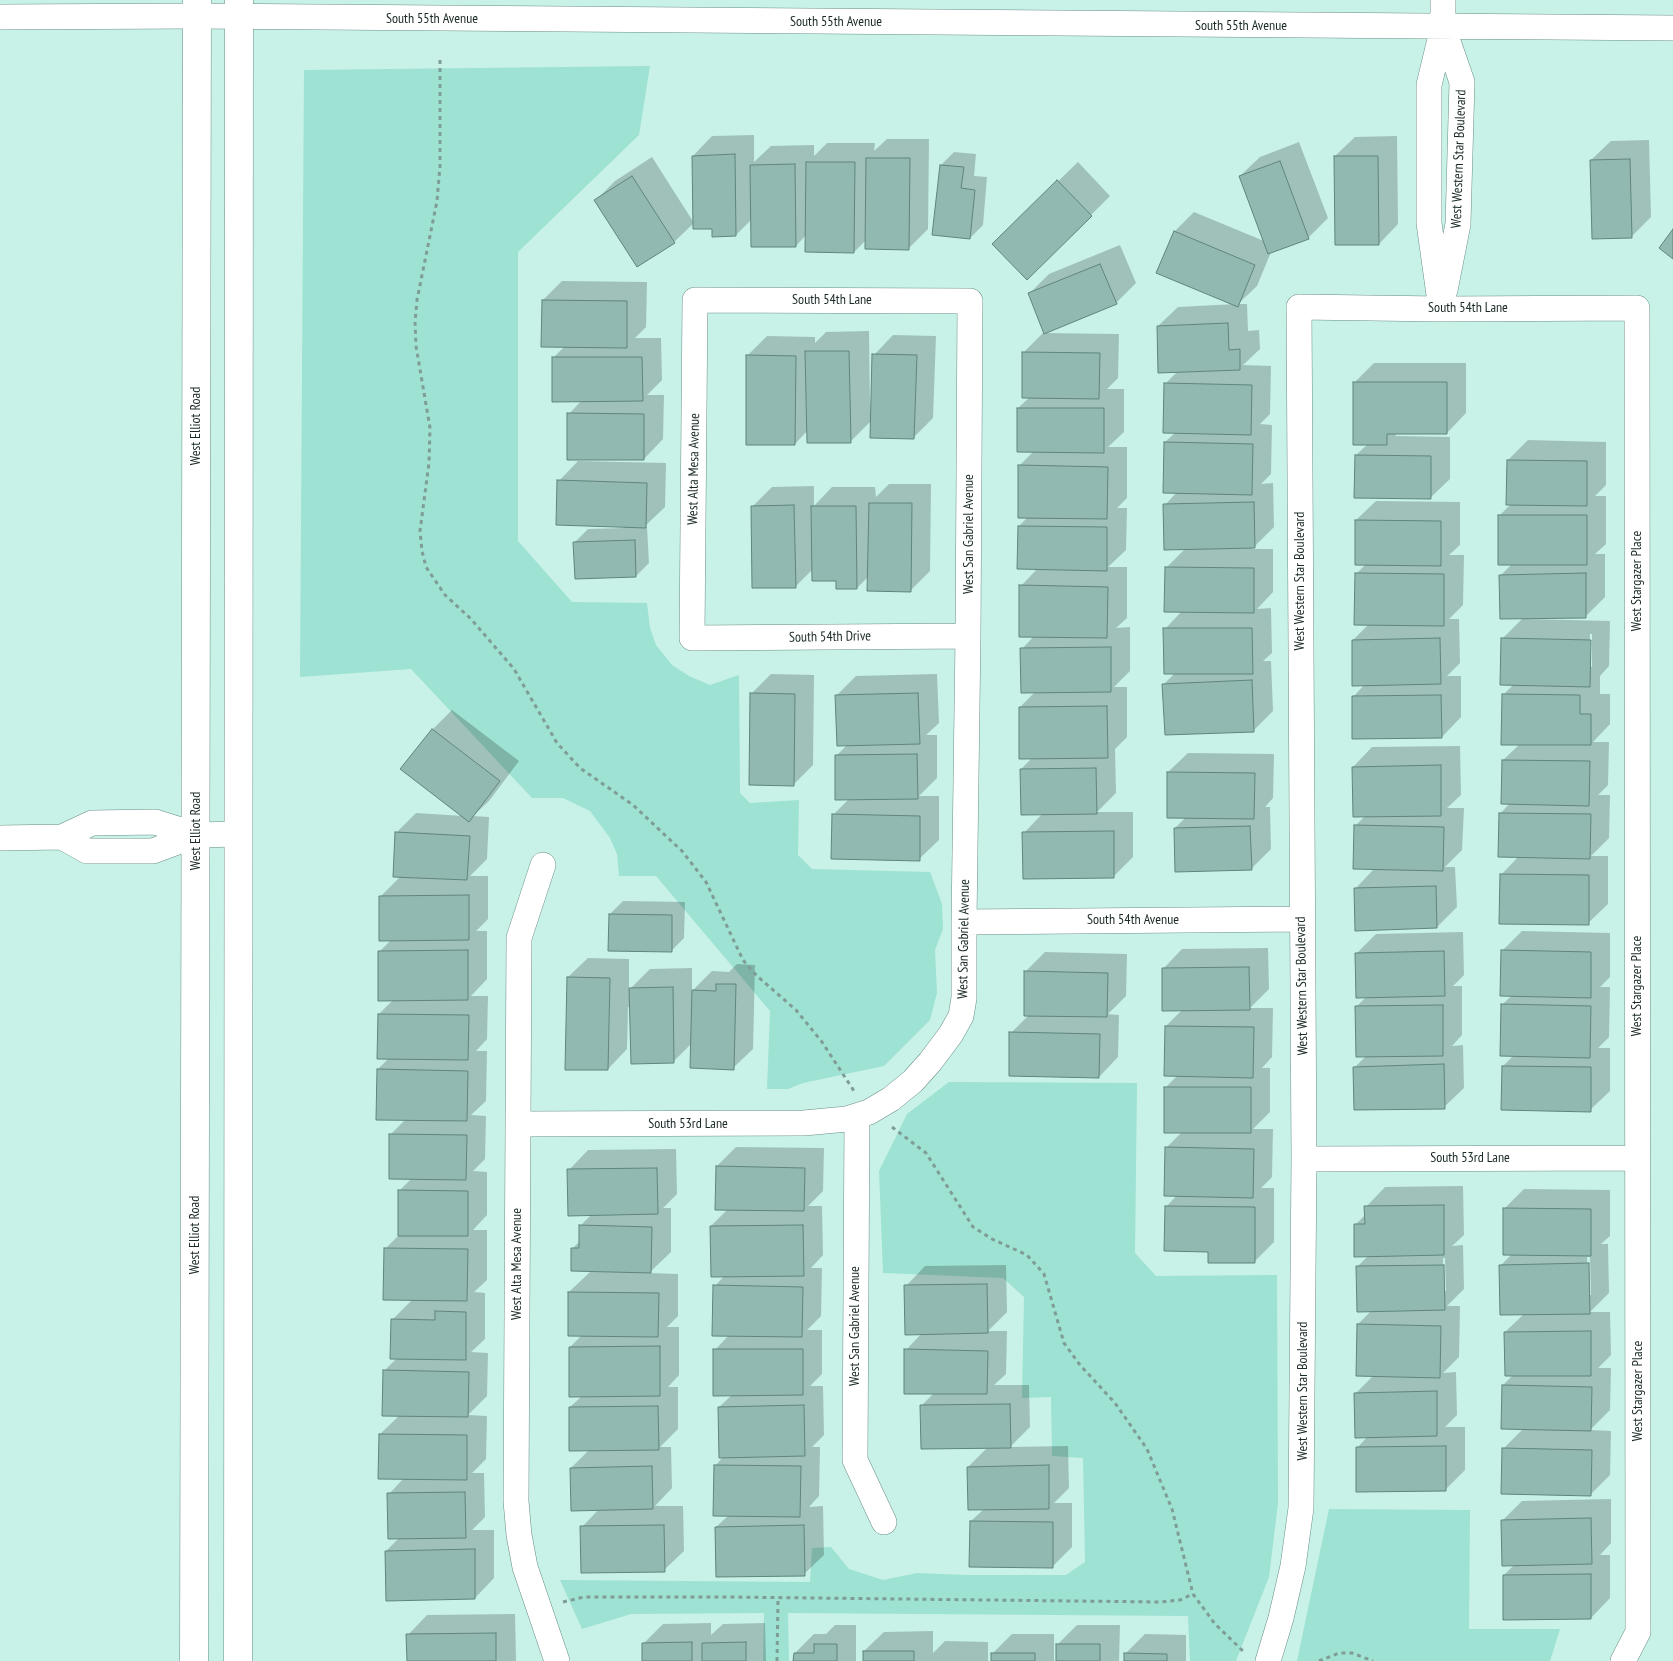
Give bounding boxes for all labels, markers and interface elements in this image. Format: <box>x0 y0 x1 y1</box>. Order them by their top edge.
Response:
street label: South 55th Avenue <box>386 11 478 27</box>
street label: South 55th Avenue <box>790 14 882 30</box>
street label: South 55th Avenue <box>1195 18 1287 34</box>
street label: West Western Star Boulevard <box>1448 89 1470 229</box>
street label: South 54th Lane <box>792 292 872 308</box>
street label: South 54th Lane <box>1428 300 1508 316</box>
street label: West Elliot Road <box>188 387 204 465</box>
street label: West Alta Mesa Avenue <box>685 413 703 525</box>
street label: West San Gabriel Avenue <box>961 474 977 594</box>
street label: West Western Star Boulevard <box>1292 512 1308 650</box>
street label: West Stargazer Place <box>1629 531 1645 631</box>
street label: South 54th Drive <box>789 628 871 646</box>
street label: West Elliot Road <box>188 792 204 870</box>
street label: West San Gabriel Avenue <box>955 879 973 999</box>
street label: South 54th Avenue <box>1087 912 1179 928</box>
street label: West Western Star Boulevard <box>1292 916 1312 1056</box>
street label: West Stargazer Place <box>1629 936 1645 1036</box>
street label: South 53rd Lane <box>648 1116 728 1132</box>
street label: South 53rd Lane <box>1430 1150 1510 1166</box>
street label: West Elliot Road <box>187 1196 203 1274</box>
street label: West Alta Mesa Avenue <box>509 1208 525 1320</box>
street label: West San Gabriel Avenue <box>847 1266 863 1386</box>
street label: West Western Star Boulevard <box>1295 1322 1311 1460</box>
street label: West Stargazer Place <box>1630 1341 1646 1441</box>

